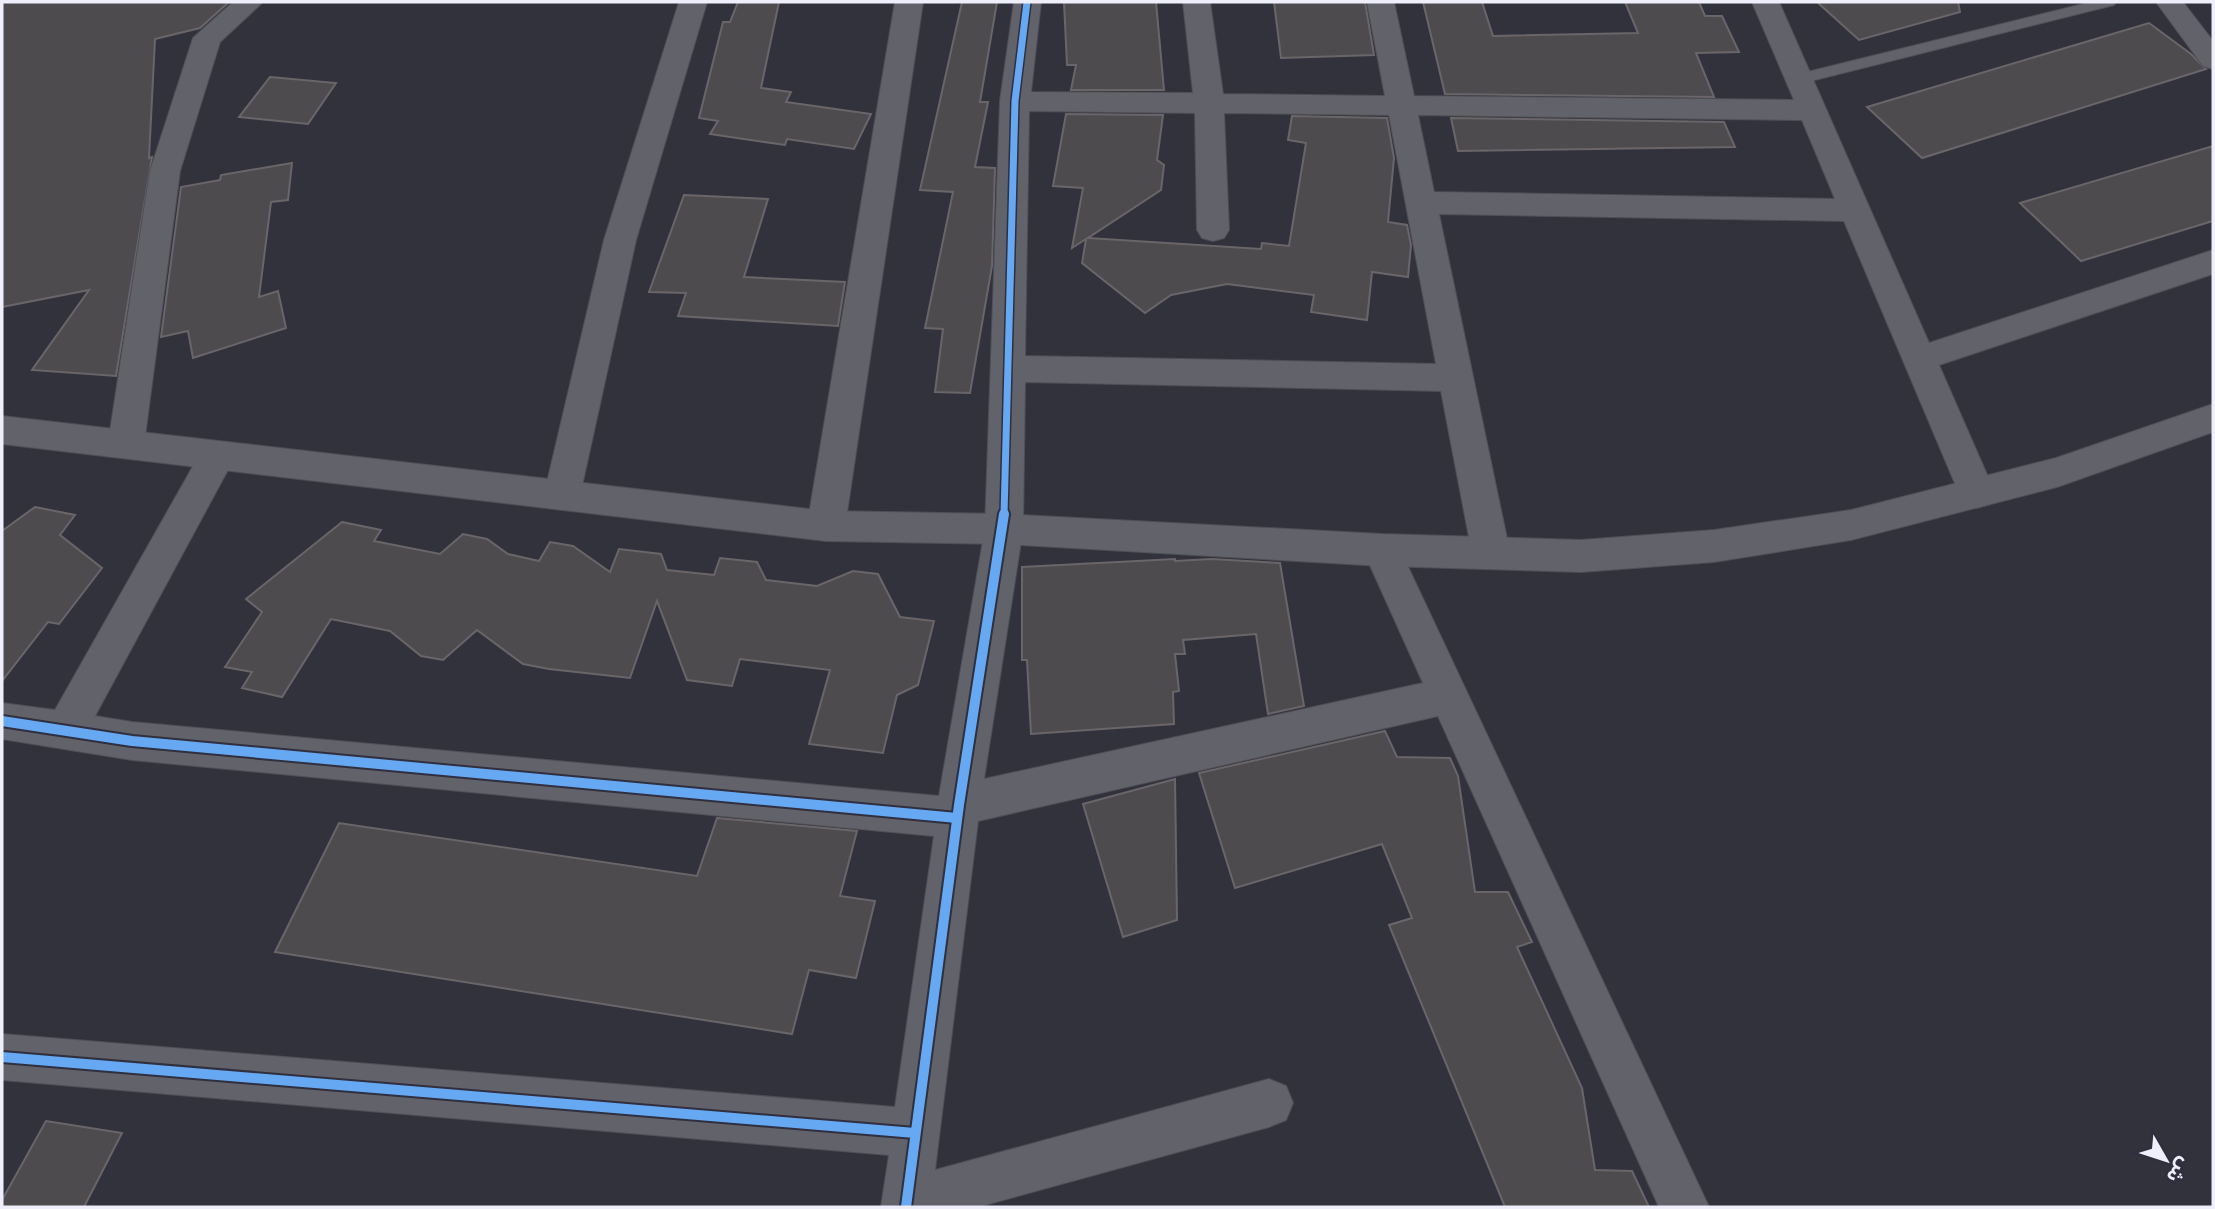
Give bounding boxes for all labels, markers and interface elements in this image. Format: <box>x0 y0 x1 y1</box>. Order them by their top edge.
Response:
north arrow <box>2131 1125 2201 1195</box>
text: ش <box>2162 1154 2197 1188</box>

